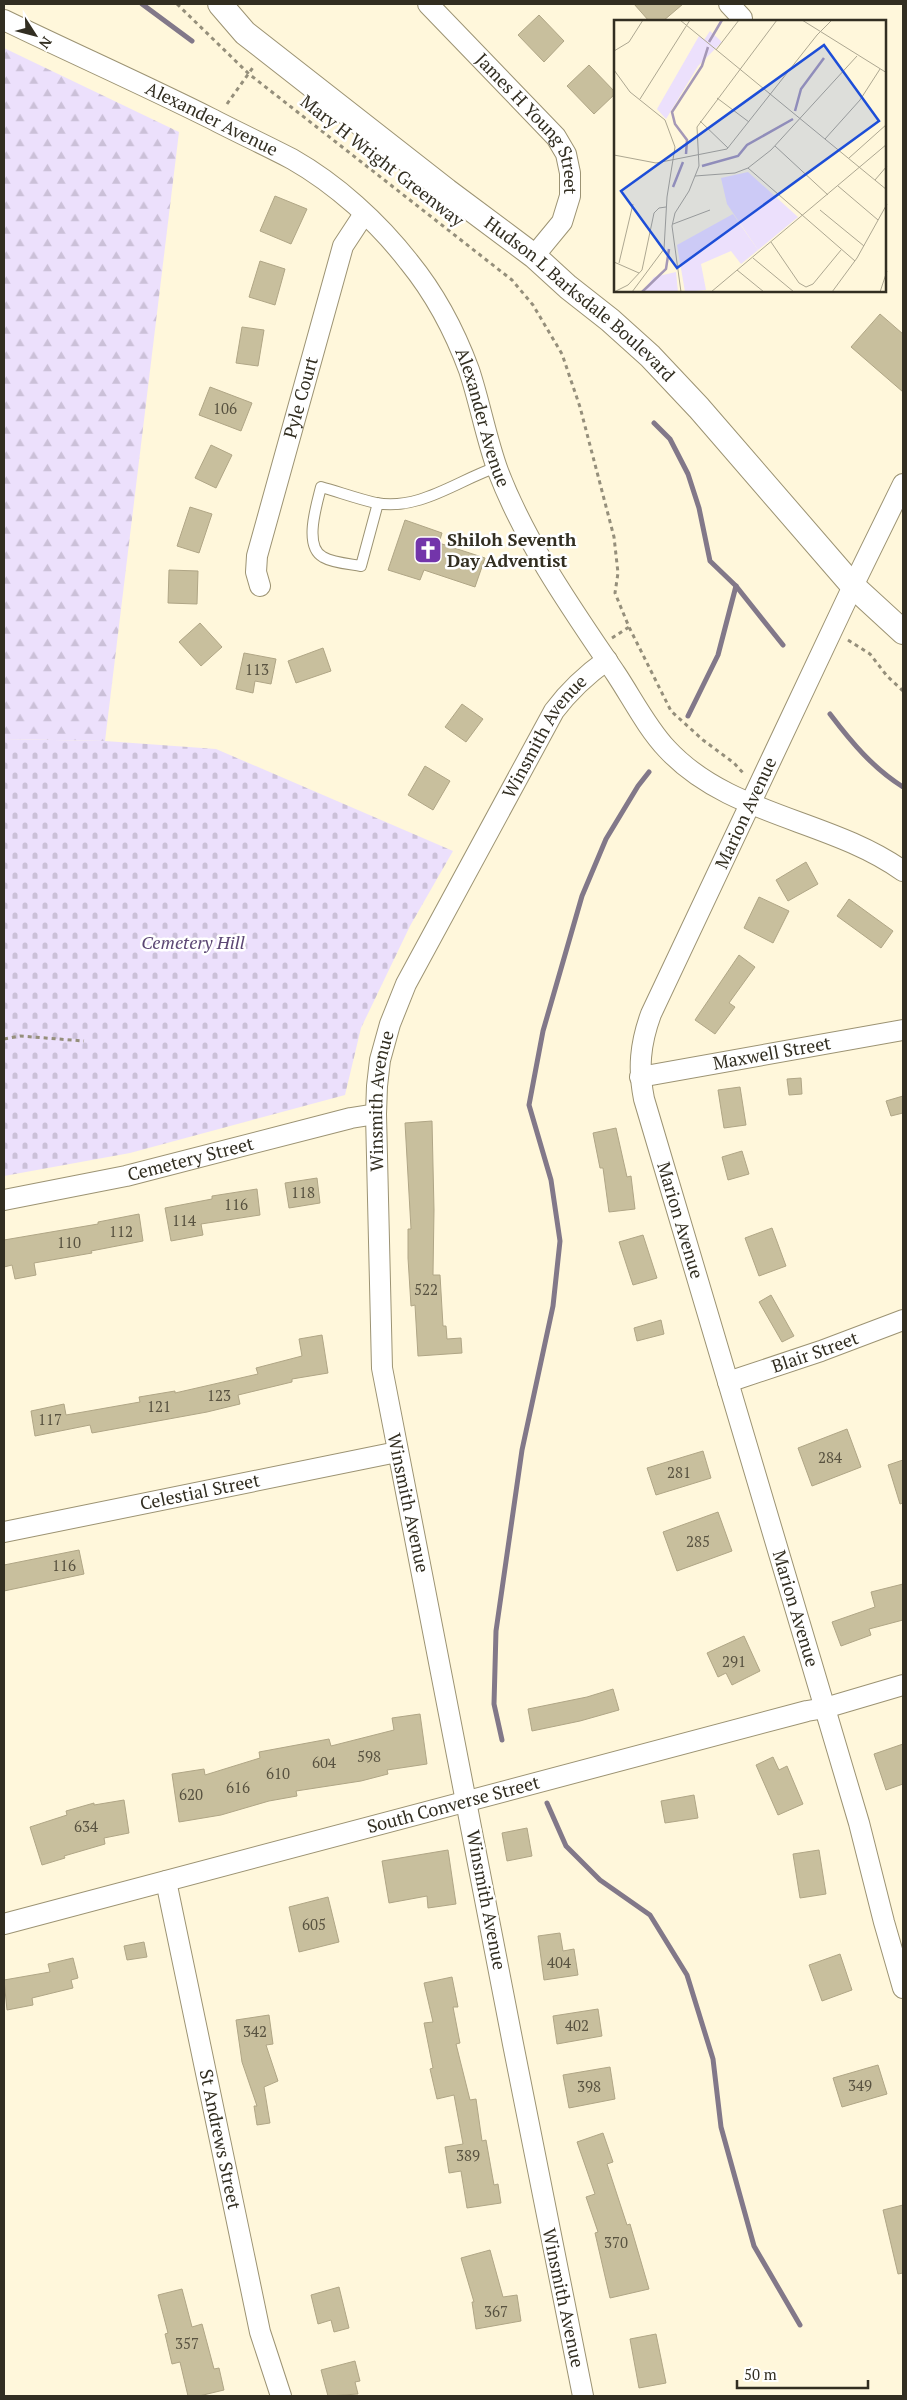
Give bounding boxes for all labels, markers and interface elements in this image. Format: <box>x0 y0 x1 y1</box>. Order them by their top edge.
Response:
north arrow <box>10 10 60 60</box>
inset map <box>614 20 887 292</box>
text: N <box>35 33 57 53</box>
street label: James H Young Street <box>471 47 583 195</box>
street label: Alexander Avenue <box>142 76 282 161</box>
street label: Mary H Wright Greenway <box>296 89 470 232</box>
street label: Hudson L Barksdale Boulevard <box>480 210 681 386</box>
street label: Alexander Avenue <box>450 344 516 491</box>
street label: Pyle Court <box>277 353 323 441</box>
house number: 106 <box>213 398 237 418</box>
place label: Shiloh Seventh Day Adventist <box>447 527 577 572</box>
church icon: Shiloh Seventh Day Adventist <box>413 535 443 565</box>
house number: 113 <box>245 659 269 679</box>
street label: Winsmith Avenue <box>496 669 591 802</box>
street label: Marion Avenue <box>709 753 781 872</box>
park label: Cemetery Hill <box>141 930 245 954</box>
street label: Winsmith Avenue <box>363 1027 399 1172</box>
street label: Maxwell Street <box>711 1030 833 1075</box>
street label: Cemetery Street <box>125 1131 256 1186</box>
street label: Marion Avenue <box>652 1159 710 1281</box>
house number: 118 <box>291 1182 315 1202</box>
house number: 116 <box>224 1194 248 1214</box>
house number: 114 <box>172 1210 196 1230</box>
house number: 112 <box>109 1221 133 1241</box>
house number: 110 <box>57 1232 81 1252</box>
house number: 522 <box>414 1279 438 1299</box>
street label: Blair Street <box>768 1325 862 1378</box>
house number: 123 <box>207 1385 231 1405</box>
house number: 121 <box>147 1396 171 1416</box>
house number: 117 <box>38 1409 62 1429</box>
street label: Winsmith Avenue <box>382 1431 435 1575</box>
house number: 284 <box>818 1447 842 1467</box>
house number: 281 <box>667 1462 691 1482</box>
street label: Celestial Street <box>138 1467 262 1515</box>
house number: 285 <box>686 1531 710 1551</box>
street label: Marion Avenue <box>768 1547 825 1670</box>
house number: 116 <box>52 1555 76 1575</box>
house number: 291 <box>722 1651 746 1671</box>
house number: 598 <box>357 1746 381 1766</box>
house number: 604 <box>312 1752 336 1772</box>
house number: 610 <box>266 1763 290 1783</box>
street label: South Converse Street <box>364 1769 542 1838</box>
house number: 616 <box>226 1777 250 1797</box>
house number: 620 <box>179 1784 203 1804</box>
house number: 634 <box>74 1816 98 1836</box>
street label: Winsmith Avenue <box>462 1828 512 1972</box>
house number: 605 <box>302 1914 326 1934</box>
house number: 404 <box>547 1952 571 1972</box>
house number: 402 <box>565 2015 589 2035</box>
house number: 342 <box>243 2021 267 2041</box>
street label: St Andrews Street <box>195 2067 247 2212</box>
house number: 349 <box>848 2075 872 2095</box>
house number: 398 <box>577 2076 601 2096</box>
house number: 389 <box>456 2145 480 2165</box>
street label: Winsmith Avenue <box>537 2226 590 2370</box>
house number: 370 <box>604 2232 628 2252</box>
house number: 367 <box>484 2301 508 2321</box>
house number: 357 <box>175 2333 199 2353</box>
scale bar <box>737 2358 868 2390</box>
text: 50 m <box>744 2364 777 2384</box>

